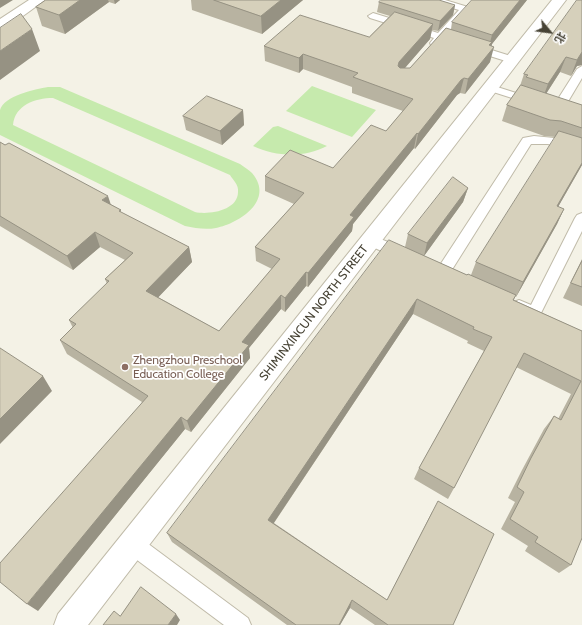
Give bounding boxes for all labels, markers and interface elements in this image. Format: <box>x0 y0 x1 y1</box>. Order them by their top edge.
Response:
north arrow <box>530 12 570 52</box>
text: 北 <box>552 30 569 46</box>
street label: SHIMINXINCUN NORTH STREET <box>257 242 371 384</box>
place label: Zhengzhou Preschool Education College <box>133 353 242 381</box>
marker: Zhengzhou Preschool Education College <box>120 362 130 372</box>

